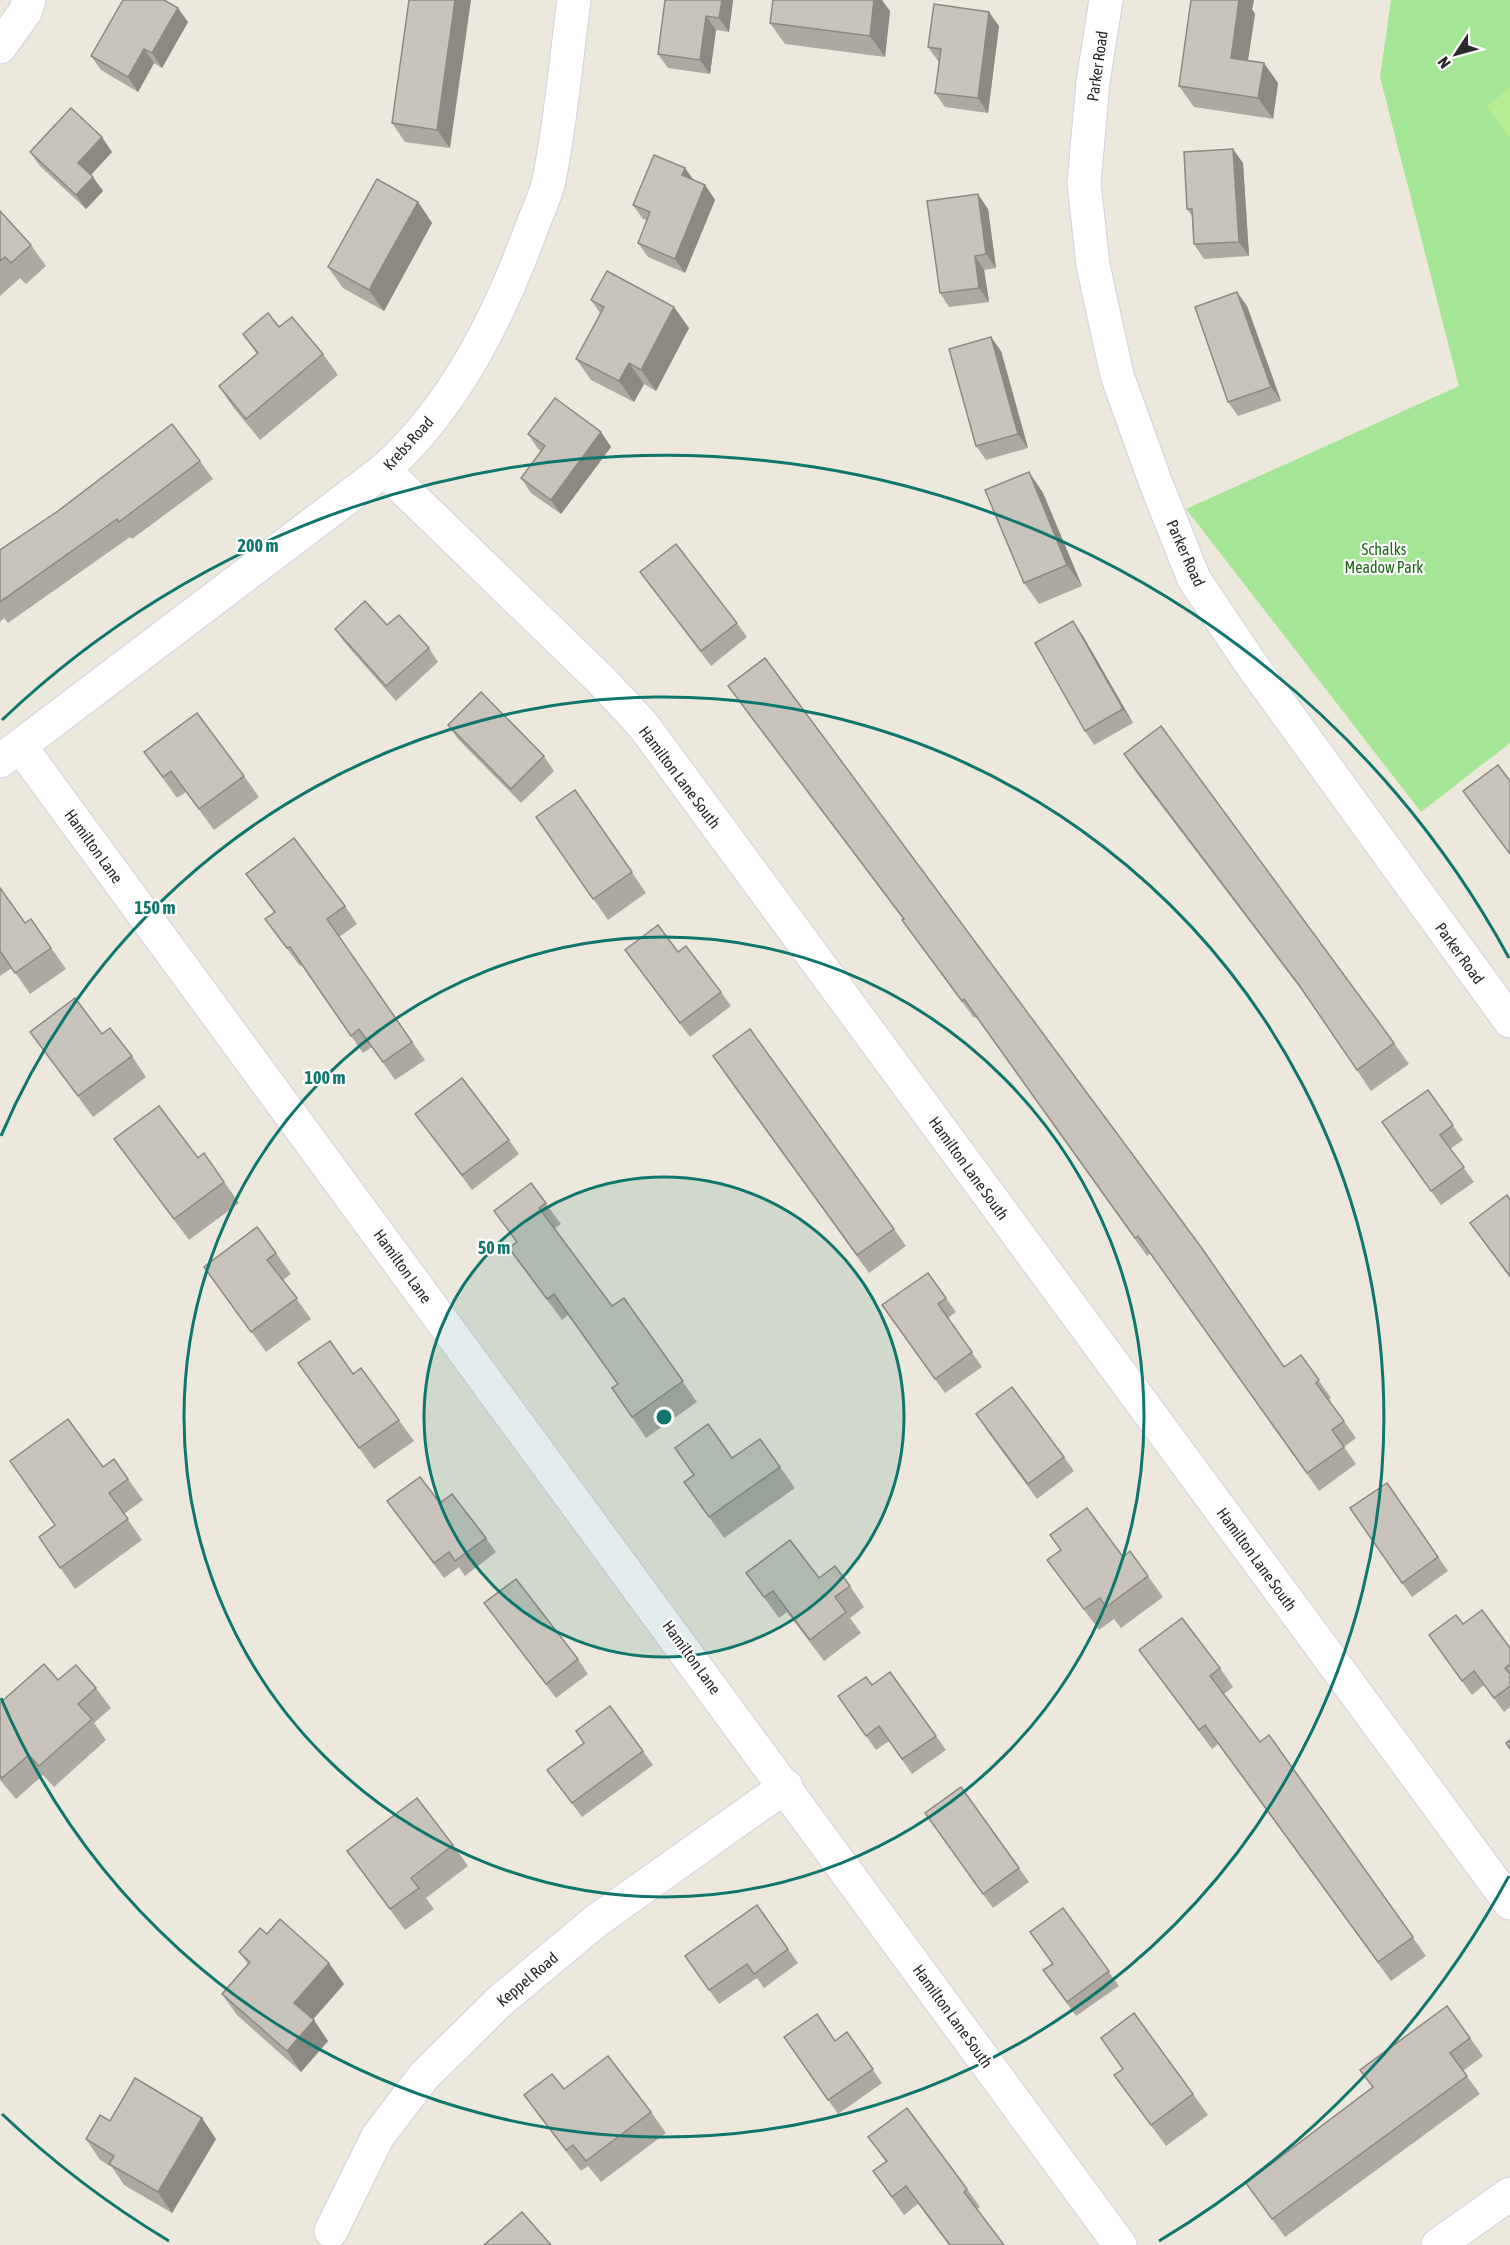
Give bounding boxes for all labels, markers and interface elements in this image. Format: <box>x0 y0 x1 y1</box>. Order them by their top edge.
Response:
north arrow <box>1426 24 1486 84</box>
street label: Parker Road <box>1083 30 1111 102</box>
text: N <box>1434 54 1454 72</box>
street label: Krebs Road <box>379 413 437 473</box>
street label: Parker Road <box>1163 517 1209 589</box>
text: 200 m <box>238 535 278 556</box>
park label: Schalks Meadow Park <box>1345 540 1423 576</box>
street label: Hamilton Lane South <box>636 722 724 832</box>
street label: Hamilton Lane <box>61 806 127 886</box>
text: 150 m <box>135 897 175 918</box>
street label: Parker Road <box>1432 919 1488 987</box>
text: 100 m <box>305 1067 345 1088</box>
street label: Hamilton Lane South <box>925 1113 1013 1223</box>
street label: Hamilton Lane <box>370 1226 436 1306</box>
text: 50 m <box>478 1237 510 1258</box>
centre of rings <box>654 1407 674 1427</box>
street label: Hamilton Lane South <box>1213 1504 1301 1614</box>
street label: Hamilton Lane <box>659 1617 725 1697</box>
street label: Keppel Road <box>493 1948 562 2011</box>
street label: Hamilton Lane South <box>909 1961 997 2071</box>

